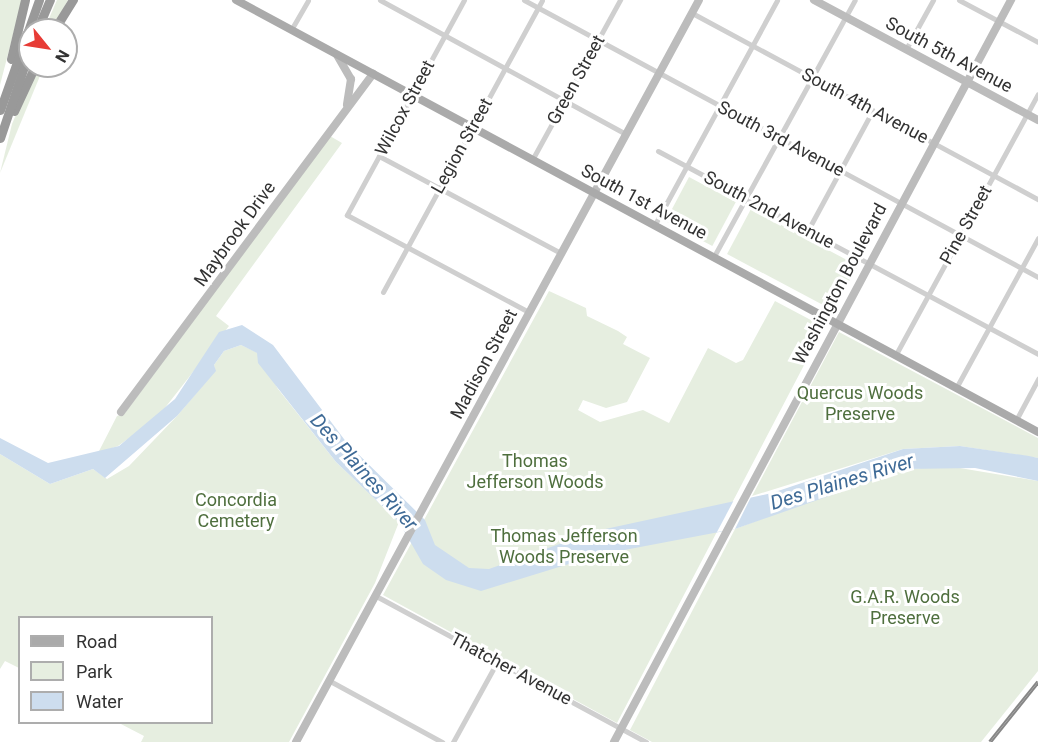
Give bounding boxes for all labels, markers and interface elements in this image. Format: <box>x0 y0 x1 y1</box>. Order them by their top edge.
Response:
street label: South 5th Avenue <box>882 13 1016 97</box>
north arrow <box>18 18 78 78</box>
street label: Green Street <box>543 31 609 129</box>
text: N <box>51 47 73 66</box>
street label: Wilcox Street <box>371 57 439 159</box>
street label: South 4th Avenue <box>798 64 932 148</box>
street label: Legion Street <box>427 94 497 198</box>
street label: South 3rd Avenue <box>714 96 848 182</box>
street label: South 1st Avenue <box>577 160 711 244</box>
street label: South 2nd Avenue <box>700 167 838 253</box>
street label: Maybrook Drive <box>190 177 280 291</box>
street label: Pine Street <box>935 182 997 268</box>
street label: Washington Boulevard <box>788 200 892 368</box>
street label: Madison Street <box>446 305 522 423</box>
park label: Quercus Woods Preserve <box>797 383 923 426</box>
water label: Des Plaines River <box>305 409 423 535</box>
water label: Des Plaines River <box>767 449 917 515</box>
park label: Thomas Jefferson Woods <box>466 451 604 494</box>
park label: Concordia Cemetery <box>195 490 277 532</box>
park label: Thomas Jefferson Woods Preserve <box>490 526 638 568</box>
park label: G.A.R. Woods Preserve <box>850 587 960 630</box>
legend <box>18 616 213 724</box>
street label: Thatcher Avenue <box>446 628 576 710</box>
text: Road <box>76 631 117 652</box>
text: Park <box>76 661 112 682</box>
text: Water <box>76 691 123 712</box>

